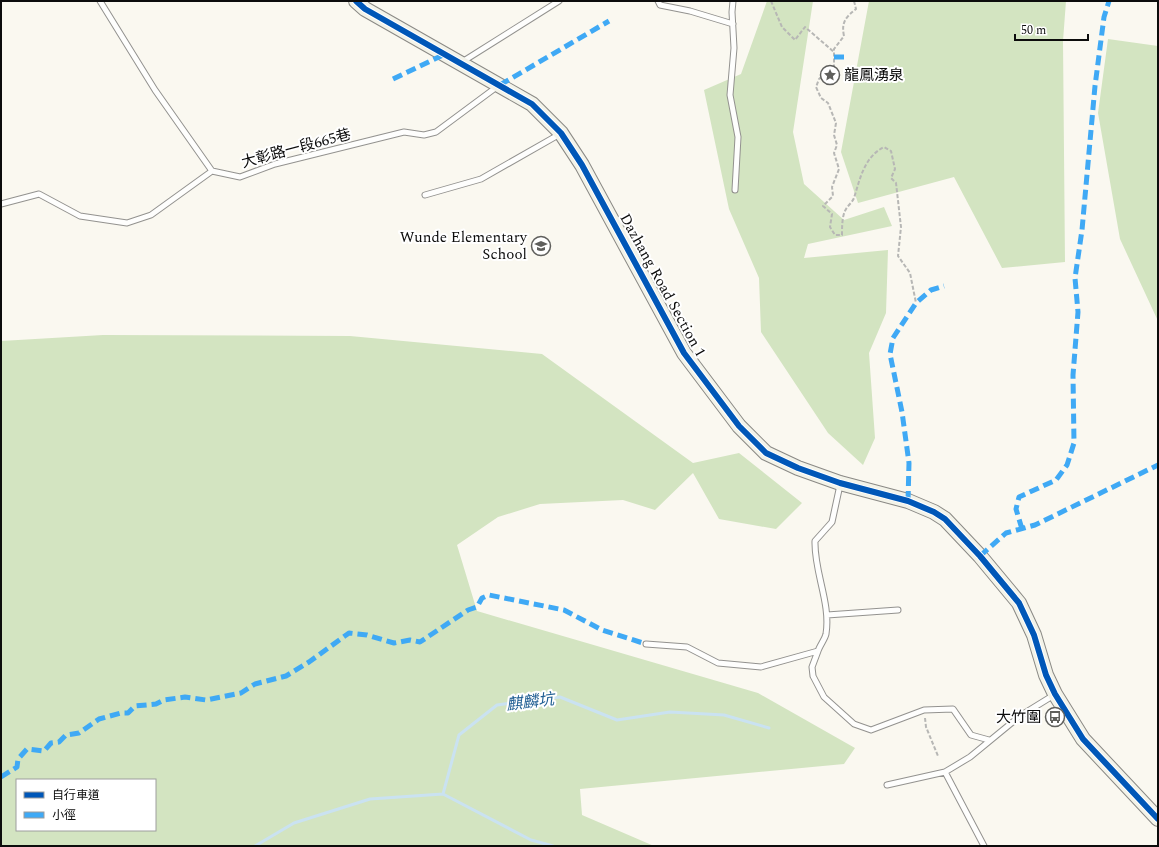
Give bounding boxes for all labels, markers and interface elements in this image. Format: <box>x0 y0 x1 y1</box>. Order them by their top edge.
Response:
scale bar <box>1015 16 1088 42</box>
text: 50 m <box>1021 21 1046 40</box>
place icon: 龍鳳湧泉 <box>819 64 841 86</box>
place label: 龍鳳湧泉 <box>844 64 904 87</box>
street label: 大彰路一段665巷 <box>239 123 353 174</box>
street label: Dazhang Road Section 1 <box>614 209 712 361</box>
place label: Wunde Elementary School <box>400 226 528 266</box>
school or university icon: Wunde Elementary School <box>530 235 552 257</box>
water label: 麒麟坑 <box>505 687 557 717</box>
place label: 大竹圍 <box>996 706 1041 729</box>
bus stop icon: 大竹圍 <box>1044 706 1066 728</box>
legend <box>16 779 156 831</box>
text: 自行車道 <box>52 786 100 805</box>
text: 小徑 <box>52 806 76 825</box>

